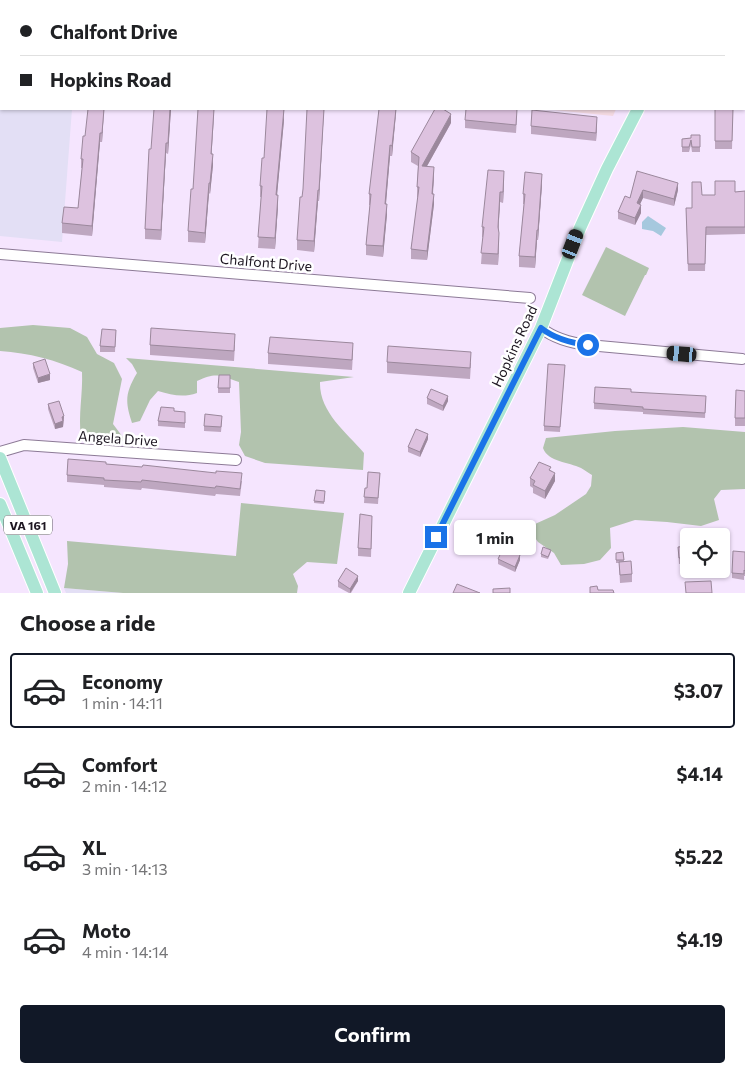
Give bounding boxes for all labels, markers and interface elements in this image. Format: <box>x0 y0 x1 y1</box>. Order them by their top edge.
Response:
text: Chalfont Drive <box>50 20 178 43</box>
text: Hopkins Road <box>50 68 171 91</box>
car <box>560 227 585 261</box>
street label: Chalfont Drive <box>219 250 313 274</box>
street label: Hopkins Road <box>488 302 540 390</box>
route start <box>577 334 599 356</box>
car <box>666 345 697 363</box>
street label: Angela Drive <box>78 427 158 449</box>
road number: VA 161 <box>4 516 52 534</box>
callout: 1 min <box>454 520 536 554</box>
route end <box>425 526 447 548</box>
text: 1 min <box>476 528 514 547</box>
map controls <box>680 528 730 578</box>
button: locate <box>680 528 730 578</box>
text: Choose a ride <box>20 609 155 636</box>
icon: car <box>22 668 67 713</box>
text: Economy <box>82 670 163 693</box>
text: $3.07 <box>674 679 723 702</box>
text: 1 min · 14:11 <box>82 693 163 712</box>
icon: car <box>22 751 67 796</box>
text: Comfort <box>82 753 158 776</box>
text: $4.14 <box>677 762 723 785</box>
text: 2 min · 14:12 <box>82 776 167 795</box>
icon: car <box>22 834 67 879</box>
text: XL <box>82 836 107 859</box>
text: $5.22 <box>675 845 723 868</box>
text: 3 min · 14:13 <box>82 859 168 878</box>
icon: car <box>22 917 67 962</box>
text: Moto <box>82 919 131 942</box>
text: $4.19 <box>677 928 723 951</box>
text: 4 min · 14:14 <box>82 942 168 961</box>
button: Confirm <box>20 1005 725 1063</box>

